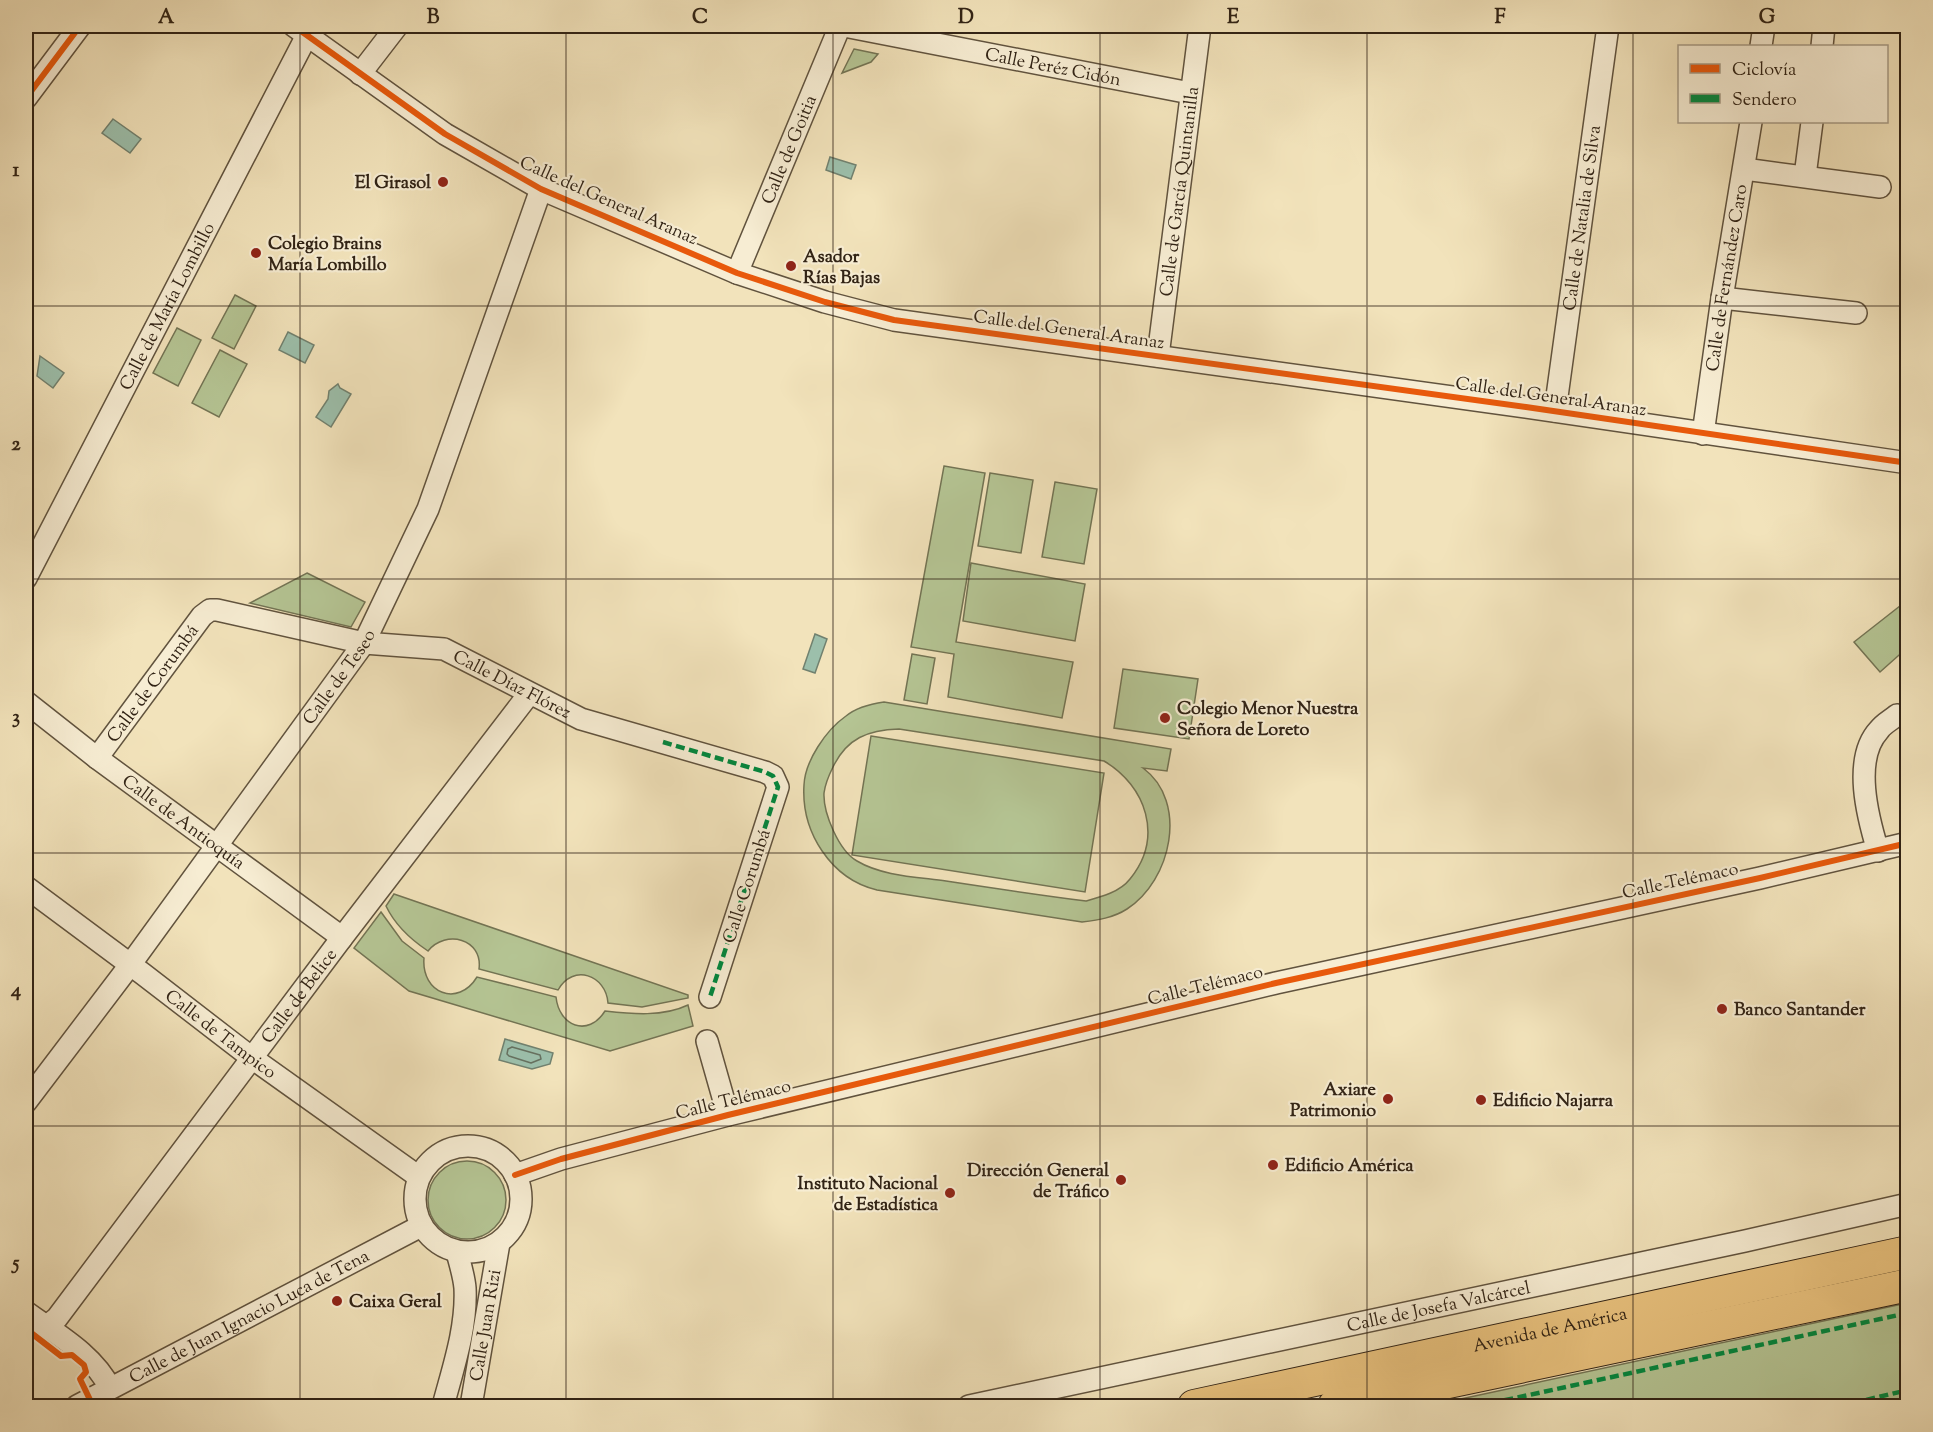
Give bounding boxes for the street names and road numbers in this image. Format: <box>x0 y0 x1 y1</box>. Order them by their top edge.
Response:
street label: Calle Peréz Cidón <box>982 43 1123 94</box>
street label: Calle de García Quintanilla <box>1155 85 1207 298</box>
street label: Calle de Goitia <box>756 91 825 209</box>
street label: Calle de Natalia de Silva <box>1558 124 1609 312</box>
street label: Calle del General Aranaz <box>515 151 702 253</box>
street label: Calle de Fernández Caro <box>1701 182 1756 373</box>
street label: Calle de María Lombillo <box>114 219 223 396</box>
street label: Calle del General Aranaz <box>971 305 1166 357</box>
street label: Calle del General Aranaz <box>1453 372 1648 424</box>
street label: Calle de Corumbá <box>102 620 206 749</box>
street label: Calle de Teseo <box>298 626 384 731</box>
street label: Calle Díaz Flórez <box>448 645 575 727</box>
street label: Calle de Antioquía <box>116 769 250 877</box>
street label: Calle Corumbá <box>717 826 779 947</box>
street label: Calle Telémaco <box>1620 857 1741 907</box>
street label: Calle de Belice <box>256 944 344 1050</box>
street label: Calle Telémaco <box>1145 960 1266 1014</box>
street label: Calle de Tampico <box>159 984 281 1086</box>
street label: Calle Telémaco <box>673 1074 794 1128</box>
street label: Calle de Juan Ignacio Luca de Tena <box>125 1244 374 1391</box>
street label: Calle Juan Rizi <box>464 1268 509 1383</box>
street label: Calle de Josefa Valcárcel <box>1345 1276 1533 1340</box>
street label: Avenida de América <box>1471 1302 1630 1360</box>

